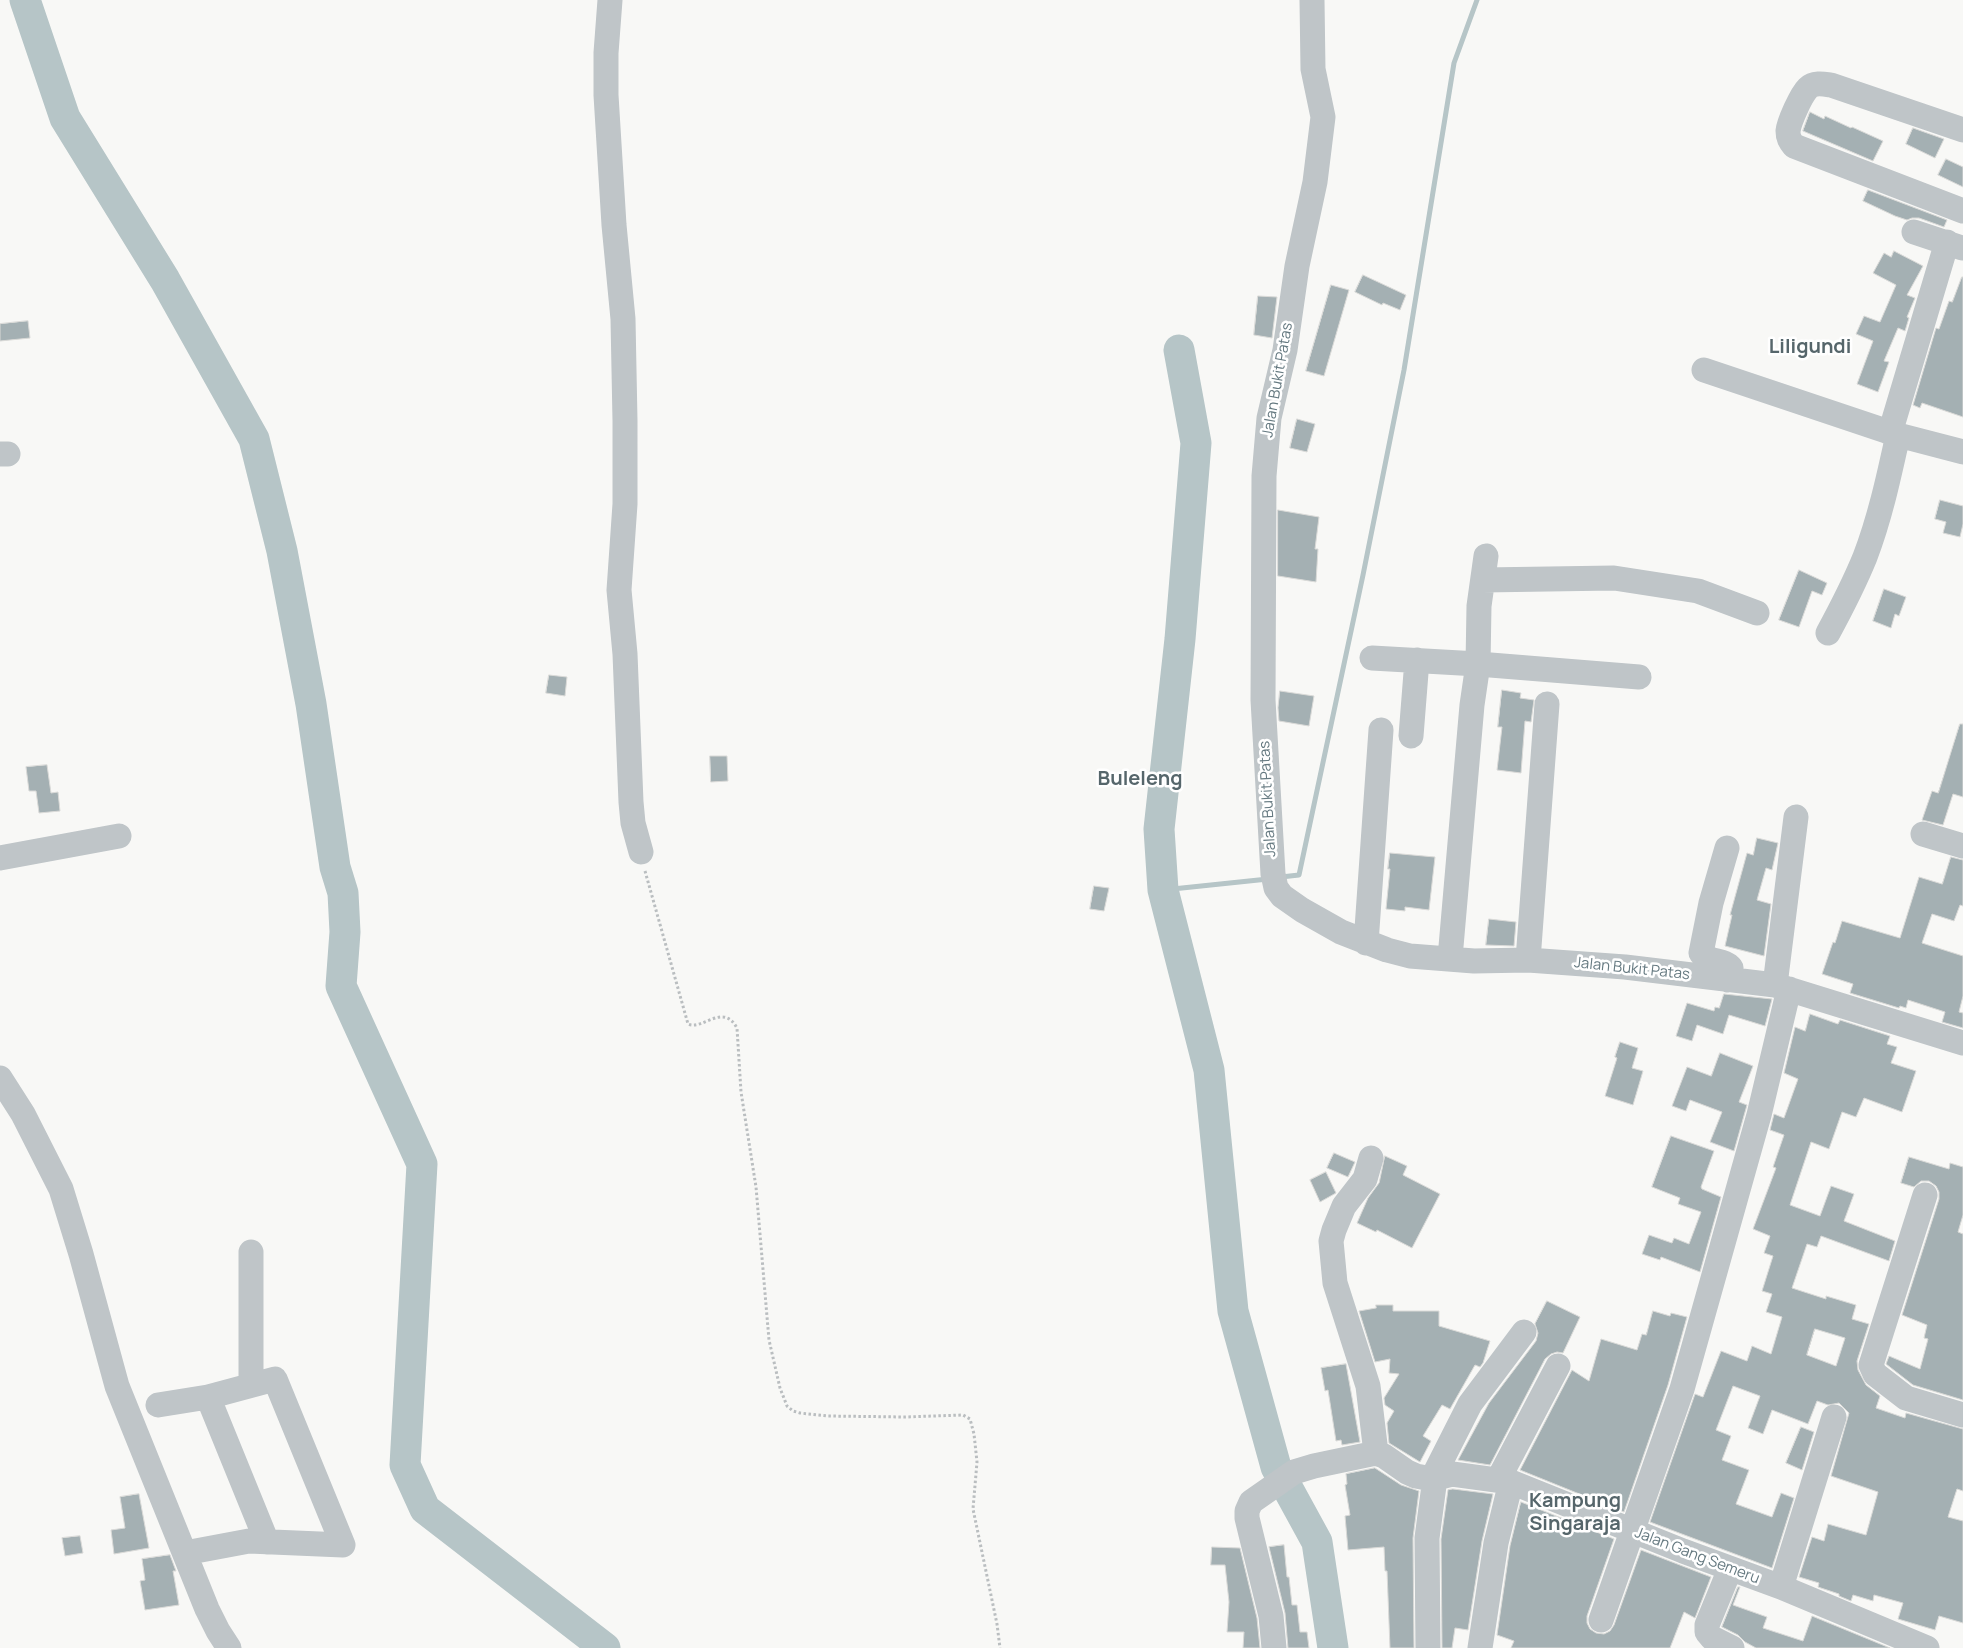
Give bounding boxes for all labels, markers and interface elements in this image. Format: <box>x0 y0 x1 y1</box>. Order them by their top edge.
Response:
street label: Jalan Bukit Patas <box>1259 321 1297 439</box>
district label: Liligundi <box>1769 335 1851 359</box>
street label: Jalan Bukit Patas <box>1256 740 1280 858</box>
district label: Buleleng <box>1098 767 1182 791</box>
street label: Jalan Bukit Patas <box>1573 954 1691 984</box>
district label: Kampung Singaraja <box>1529 1489 1621 1536</box>
street label: Jalan Gang Semeru <box>1632 1524 1762 1588</box>

